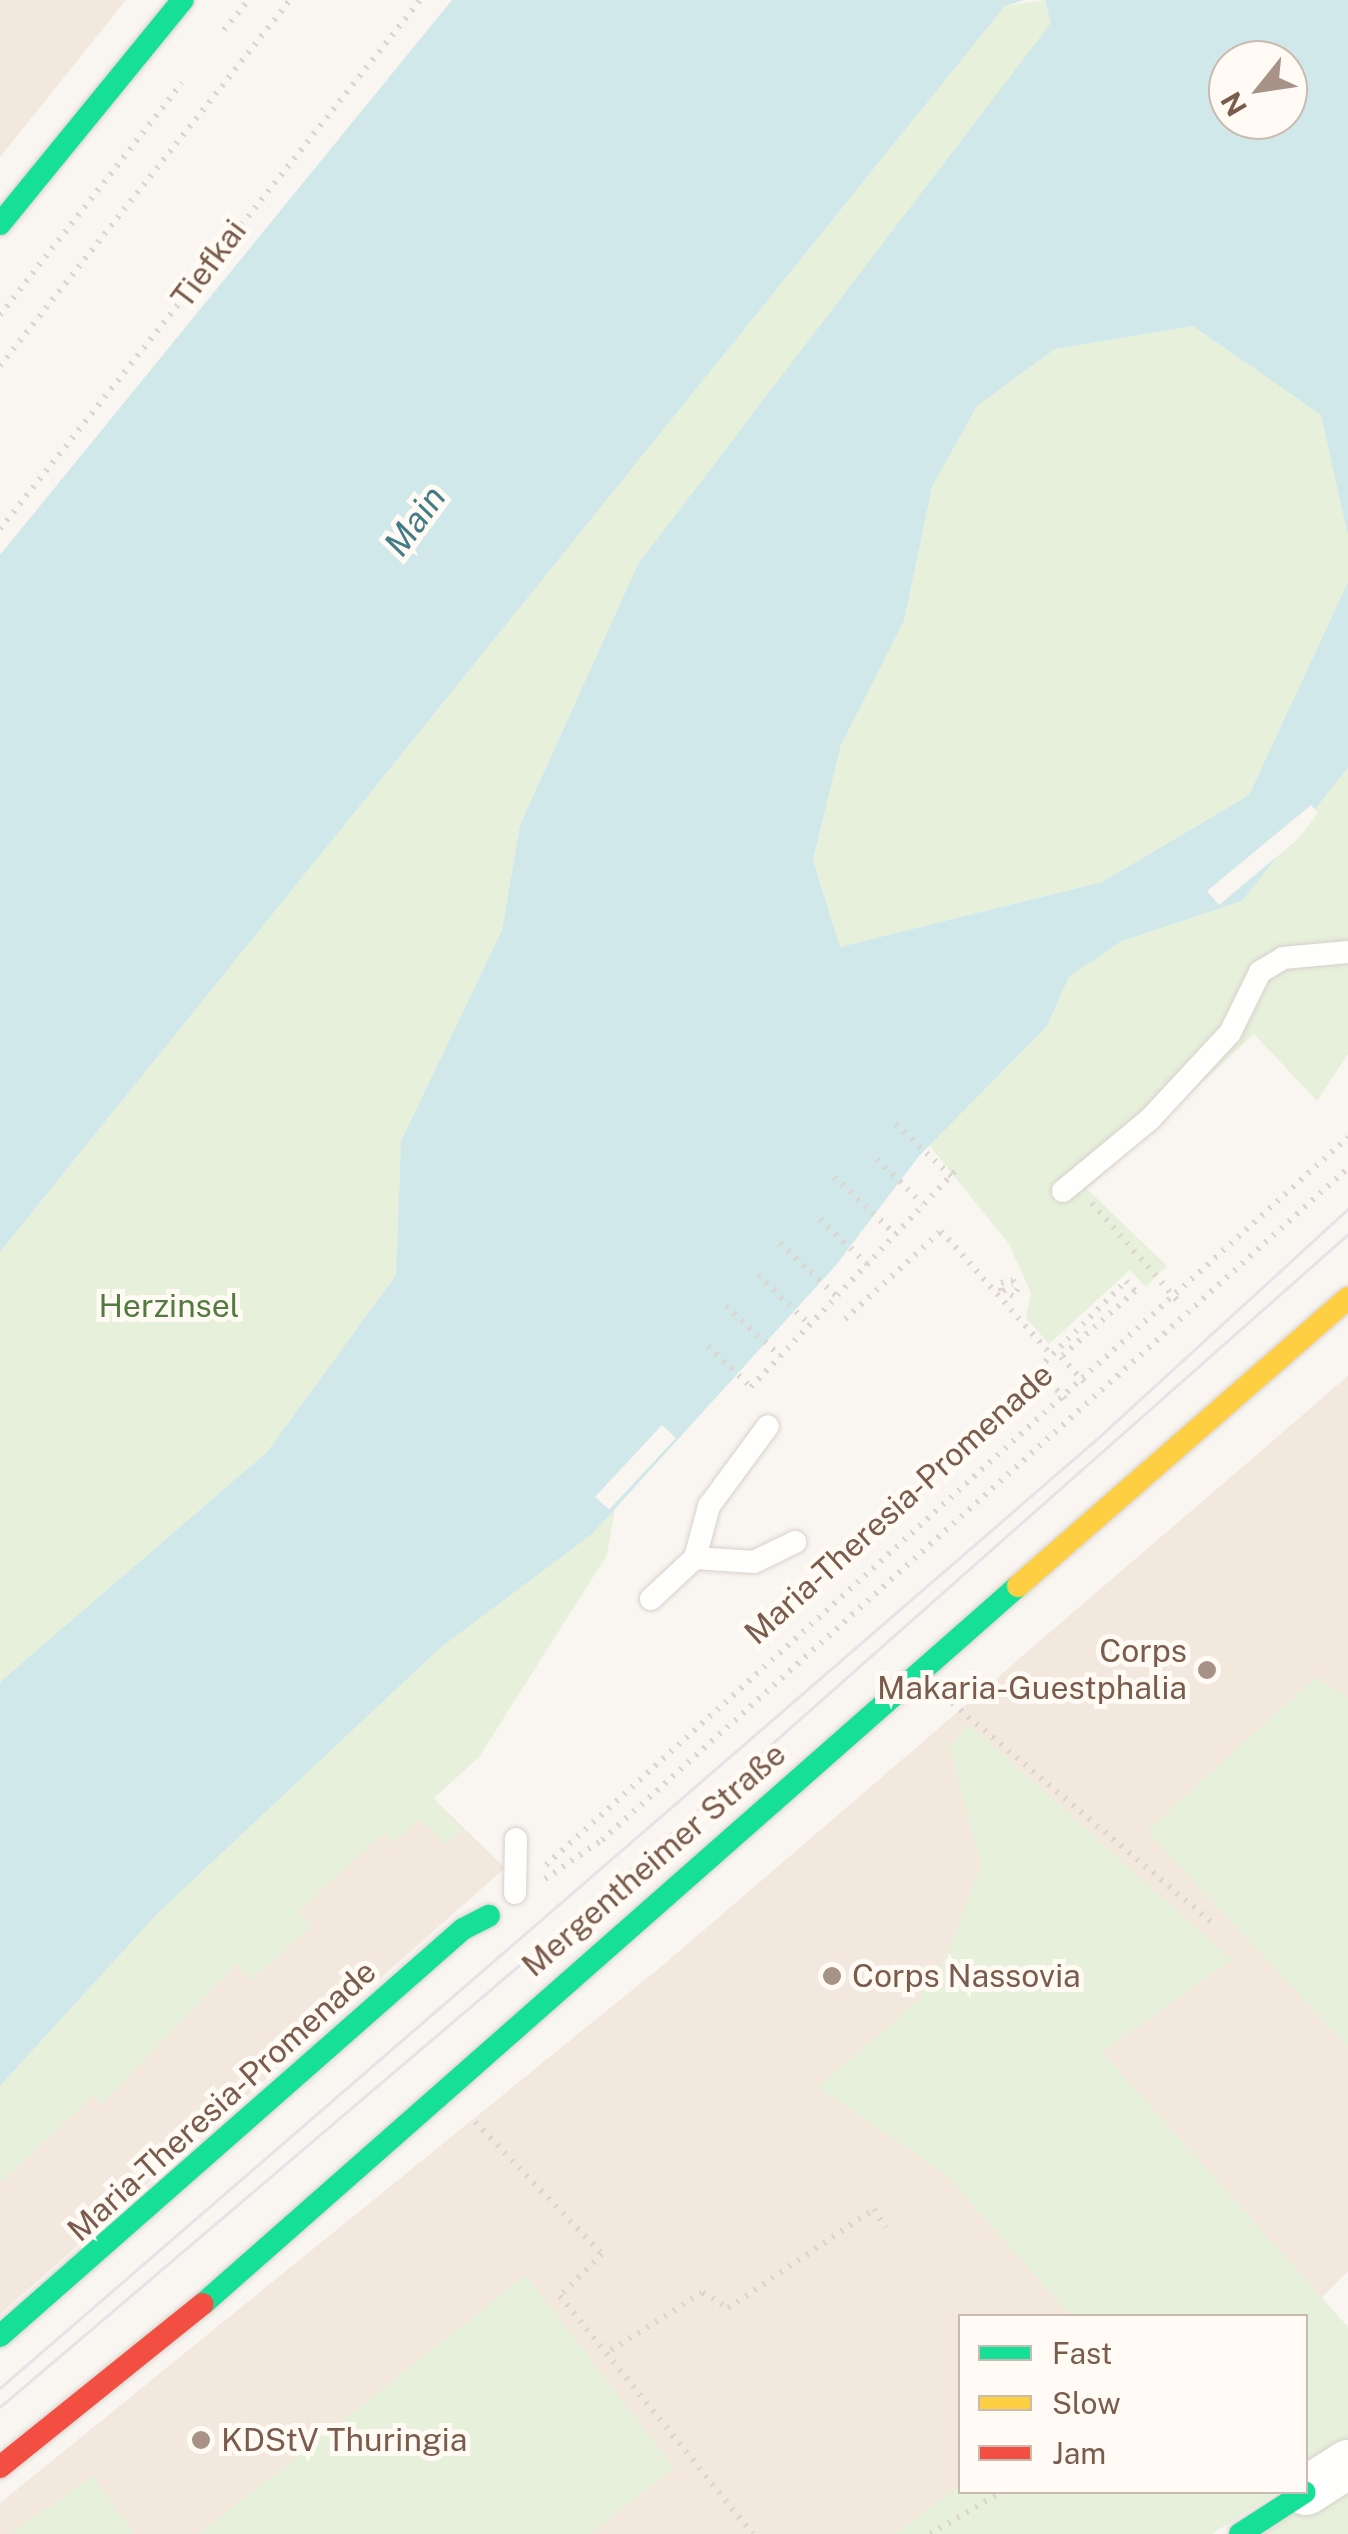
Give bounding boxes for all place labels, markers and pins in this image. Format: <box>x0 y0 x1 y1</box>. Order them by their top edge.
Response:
place label: Corps Makaria-Guestphalia <box>877 1633 1187 1708</box>
marker: Corps Makaria-Guestphalia <box>1196 1659 1218 1681</box>
place label: Corps Nassovia <box>852 1957 1081 1995</box>
marker: Corps Nassovia <box>821 1965 843 1987</box>
place label: KDStV Thuringia <box>221 2421 467 2459</box>
marker: KDStV Thuringia <box>190 2429 212 2451</box>

